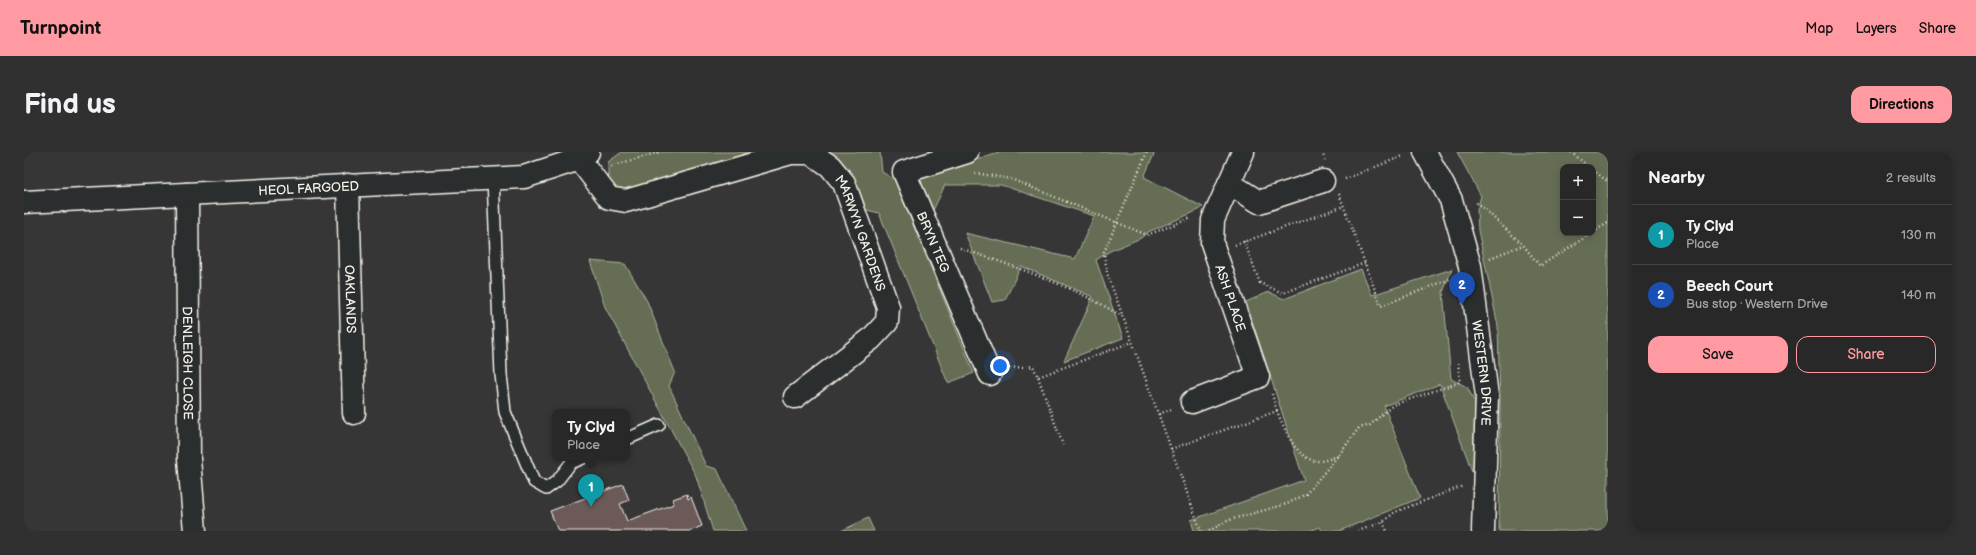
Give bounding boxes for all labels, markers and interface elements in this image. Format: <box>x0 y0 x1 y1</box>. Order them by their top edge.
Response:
text: Turnpoint <box>20 17 101 40</box>
text: Map <box>1805 20 1833 37</box>
text: Layers <box>1855 20 1897 37</box>
text: Share <box>1919 20 1956 37</box>
button: Directions <box>1851 86 1952 123</box>
text: Find us <box>24 88 116 121</box>
map controls <box>1560 164 1596 236</box>
button: + <box>1560 164 1596 200</box>
text: Nearby <box>1648 168 1705 188</box>
text: 2 results <box>1886 170 1936 186</box>
street label: MARWYN GARDENS <box>832 172 889 294</box>
street label: HEOL FARGOED <box>258 178 359 199</box>
button: − <box>1560 200 1596 236</box>
street label: BRYN TEG <box>913 209 953 275</box>
text: Ty Clyd <box>1686 217 1734 236</box>
text: 1 <box>1658 227 1664 243</box>
text: 130 m <box>1901 227 1936 243</box>
text: Place <box>1686 236 1719 252</box>
street label: ASH PLACE <box>1211 263 1249 334</box>
street label: OAKLANDS <box>341 265 359 334</box>
pin: 2 <box>1449 272 1475 305</box>
text: Beech Court <box>1686 277 1773 296</box>
text: 2 <box>1657 287 1665 303</box>
text: 140 m <box>1901 287 1936 303</box>
text: Bus stop · Western Drive <box>1686 296 1828 312</box>
street label: DENLEIGH CLOSE <box>179 306 196 420</box>
street label: WESTERN DRIVE <box>1468 319 1494 426</box>
button: Save <box>1648 336 1788 373</box>
button: Share <box>1796 336 1936 373</box>
your location <box>990 356 1010 376</box>
popup <box>552 409 630 461</box>
text: Ty Clyd <box>567 418 615 437</box>
text: Place <box>567 437 600 453</box>
pin: 1 <box>578 474 604 507</box>

